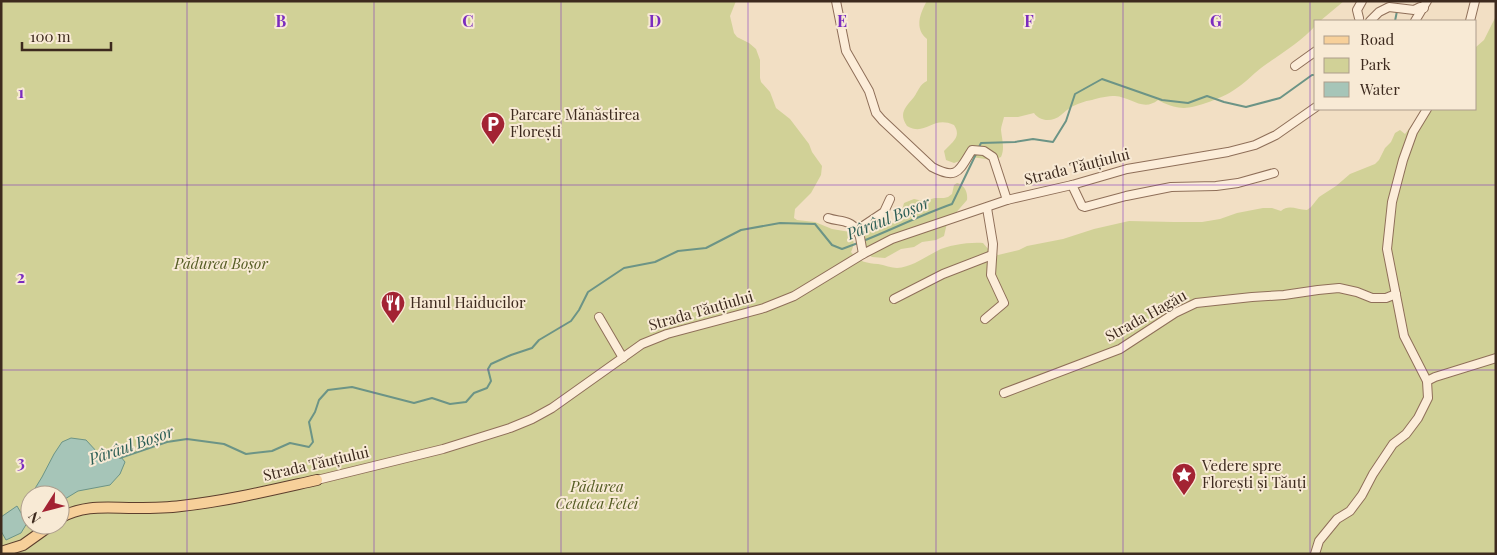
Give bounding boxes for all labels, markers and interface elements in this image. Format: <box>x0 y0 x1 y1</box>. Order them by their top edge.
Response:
text: B <box>276 10 287 31</box>
text: C <box>462 10 474 31</box>
text: D <box>649 10 661 31</box>
text: E <box>837 10 847 31</box>
text: F <box>1024 10 1034 31</box>
text: G <box>1210 10 1222 31</box>
scale bar <box>22 20 111 52</box>
legend <box>1314 20 1477 110</box>
text: 100 m <box>30 26 71 46</box>
text: Road <box>1360 29 1394 49</box>
text: Park <box>1360 54 1392 74</box>
text: Water <box>1359 79 1400 99</box>
text: 1 <box>18 81 24 102</box>
place label: Parcare Mănăstirea Florești <box>510 104 640 141</box>
parking icon: Parcare Mănăstirea Florești <box>480 111 506 145</box>
street label: Strada Tăuțiului <box>1022 143 1132 189</box>
water label: Pârâul Boșor <box>842 191 934 245</box>
park label: Pădurea Boșor <box>173 253 268 273</box>
text: 2 <box>17 266 25 287</box>
street label: Strada Hagău <box>1101 284 1190 346</box>
street label: Strada Tăuțiului <box>646 285 756 335</box>
restaurant icon: Hanul Haiducilor <box>380 290 406 324</box>
place label: Hanul Haiducilor <box>410 292 526 312</box>
water label: Pârâul Boșor <box>85 420 177 470</box>
street label: Strada Tăuțiului <box>261 441 371 485</box>
text: 3 <box>17 451 25 472</box>
place label: Vedere spre Florești și Tăuți <box>1201 455 1307 492</box>
place icon: Vedere spre Florești și Tăuți <box>1171 462 1197 496</box>
park label: Pădurea Cetatea Fetei <box>556 476 639 513</box>
north arrow <box>20 485 70 535</box>
text: N <box>23 508 45 528</box>

